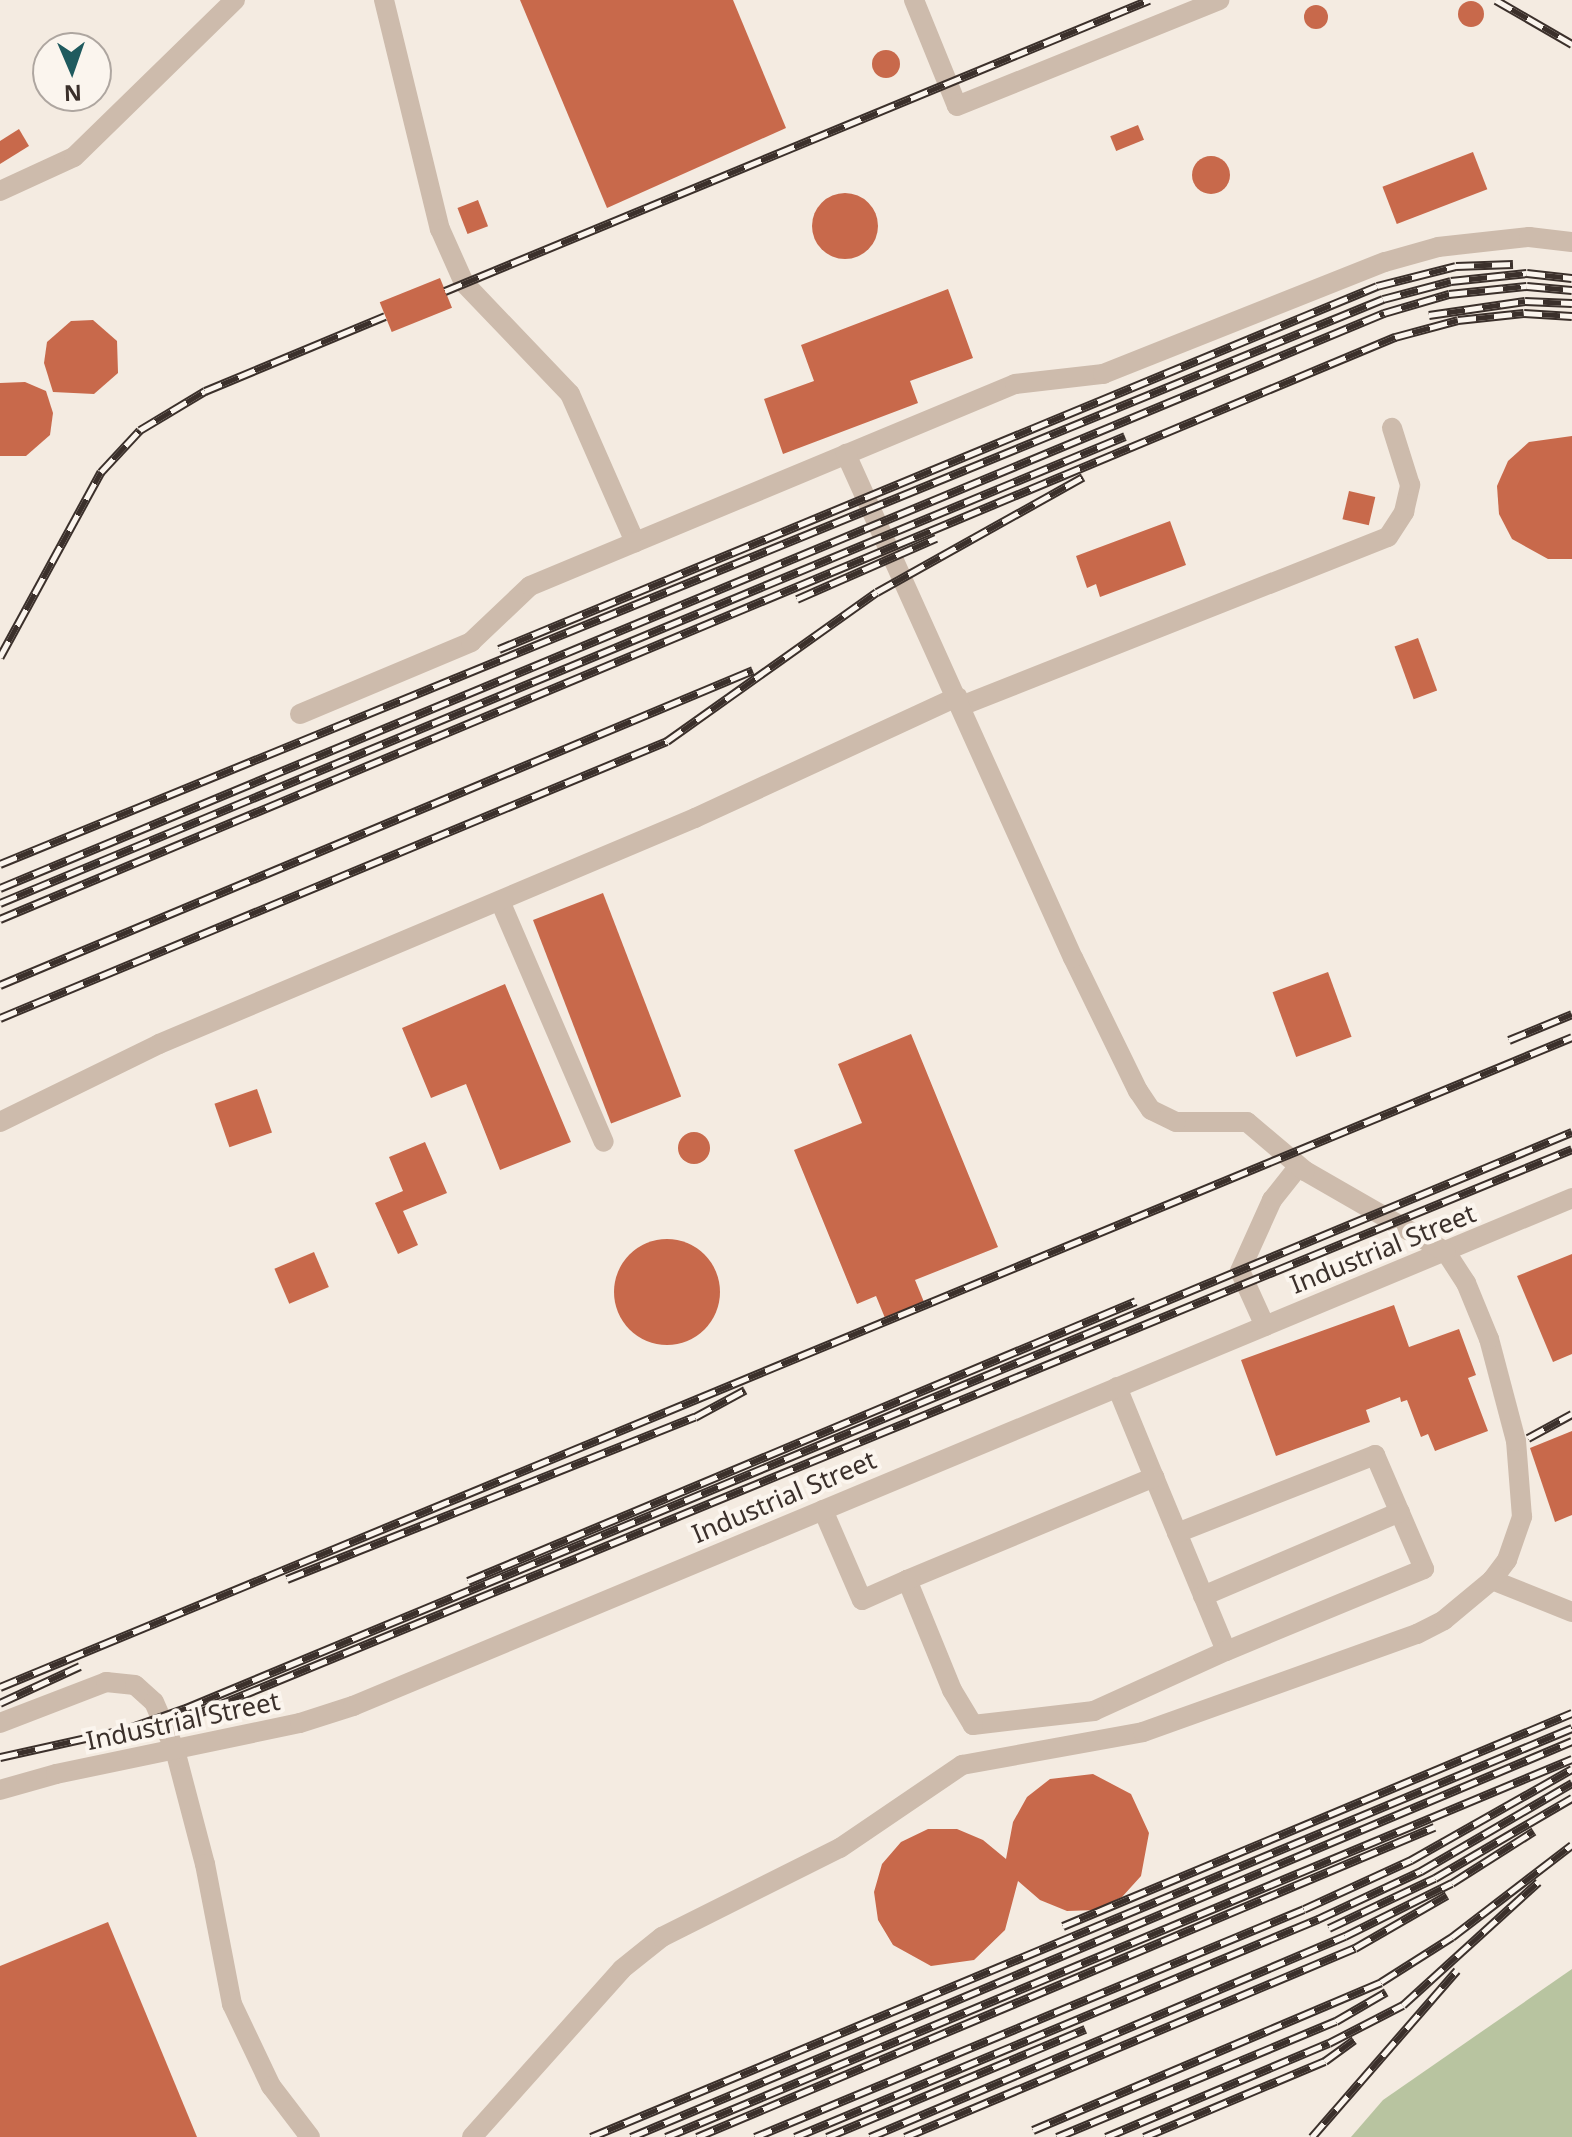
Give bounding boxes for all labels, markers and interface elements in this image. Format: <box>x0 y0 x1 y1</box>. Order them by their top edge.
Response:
north arrow <box>32 32 112 112</box>
text: N <box>63 79 82 109</box>
street label: Industrial Street <box>1286 1198 1480 1300</box>
street label: Industrial Street <box>687 1444 881 1550</box>
street label: Industrial Street <box>83 1685 283 1757</box>

